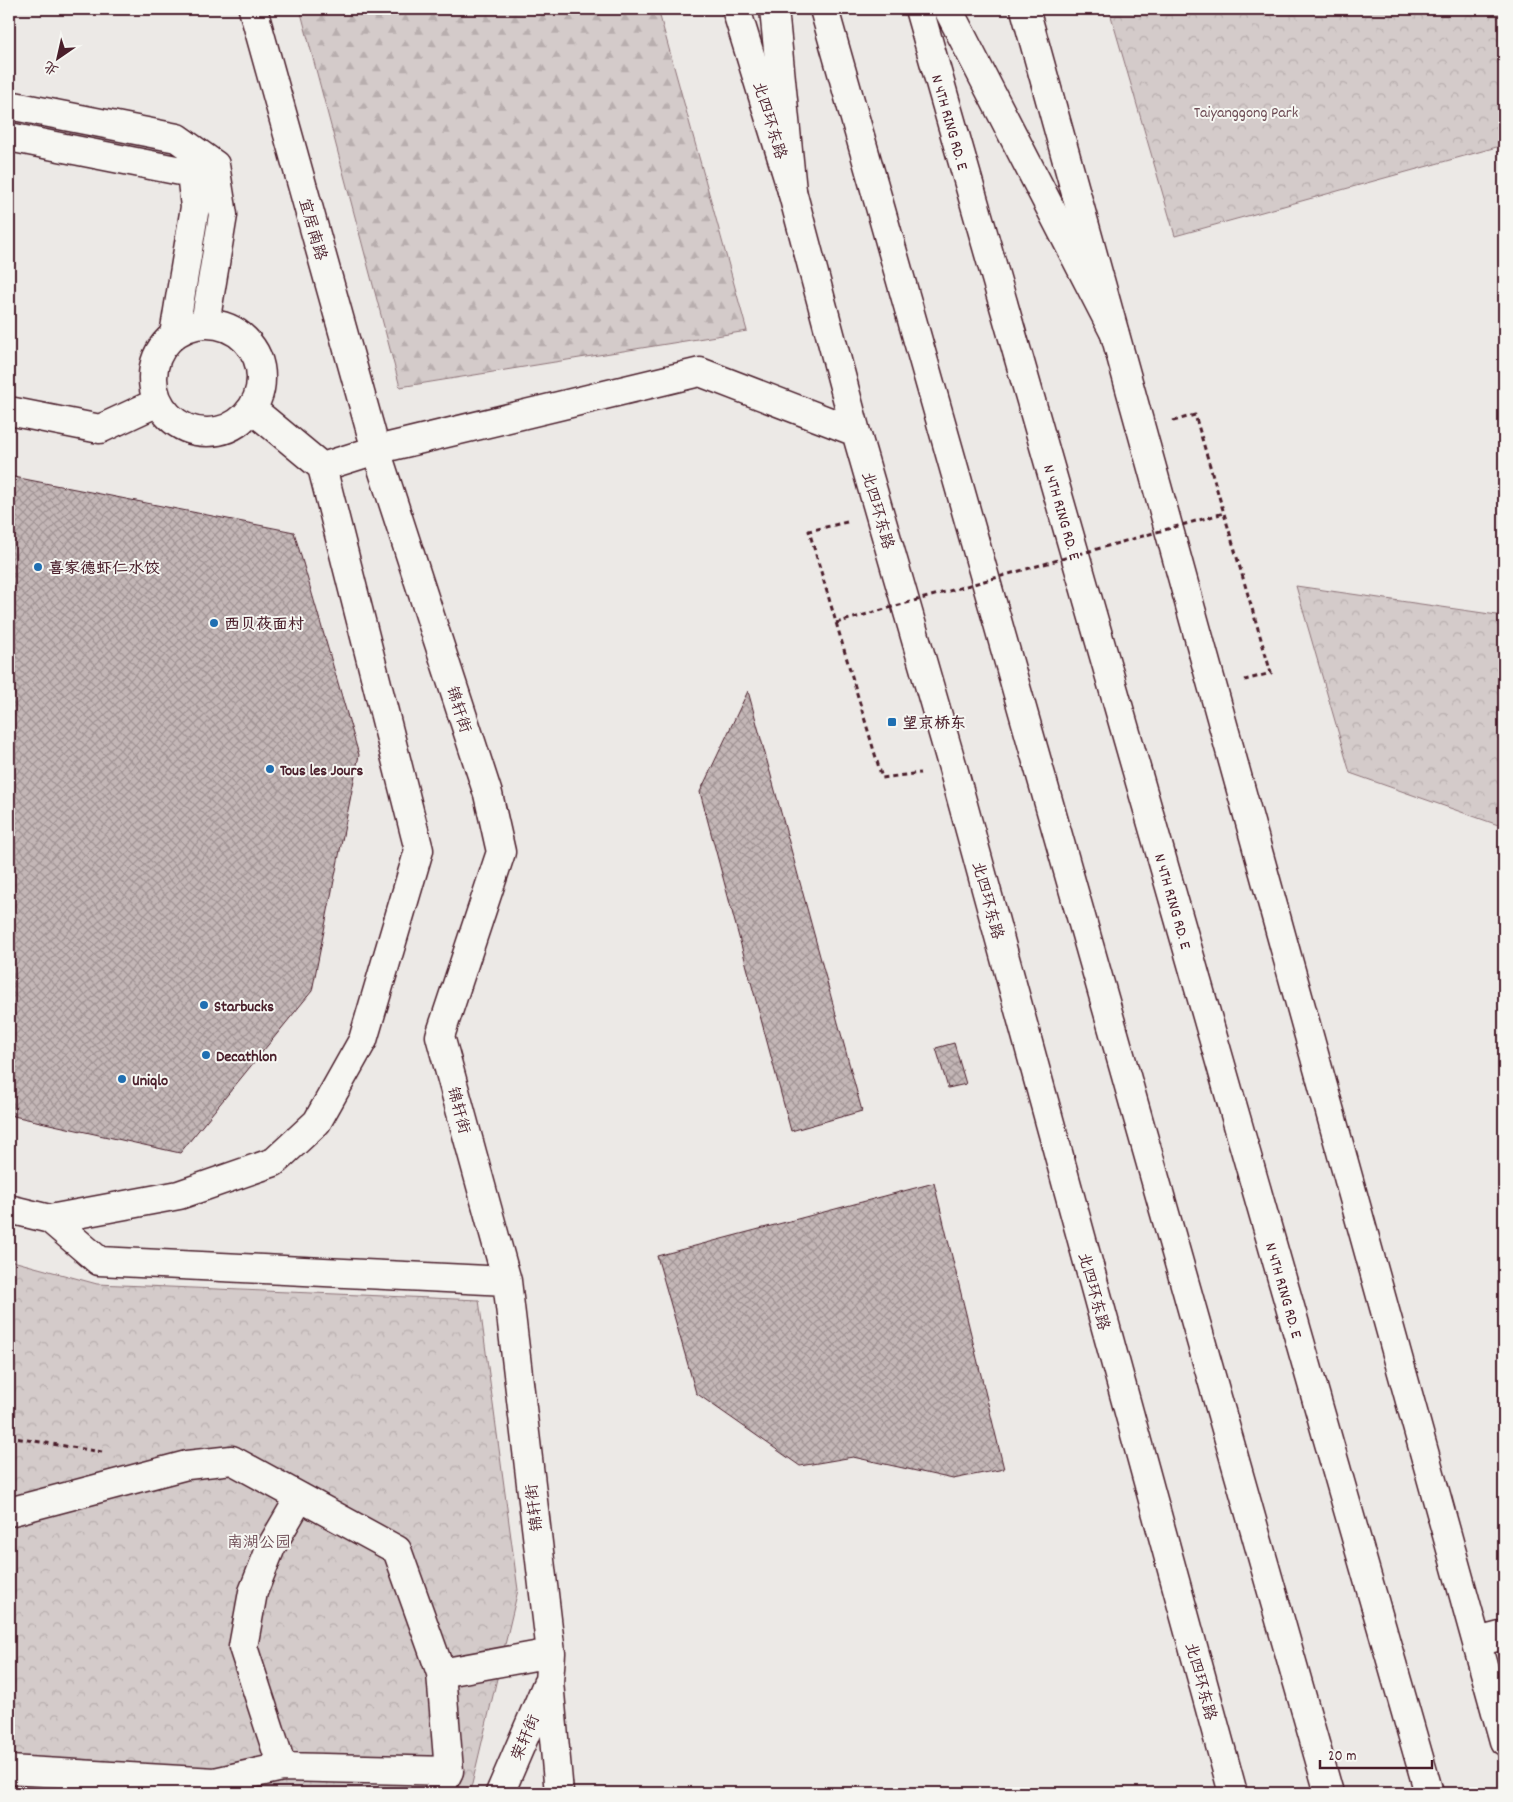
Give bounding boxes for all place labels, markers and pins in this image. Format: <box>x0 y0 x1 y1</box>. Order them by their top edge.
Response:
place label: 喜家德虾仁水饺 <box>48 558 160 581</box>
marker: 喜家德虾仁水饺 <box>32 561 44 573</box>
place label: 西贝莜面村 <box>224 614 304 637</box>
marker: 西贝莜面村 <box>208 617 220 629</box>
place label: 望京桥东 <box>902 713 966 736</box>
marker: 望京桥东 <box>886 716 898 728</box>
place label: Tous les Jours <box>280 760 363 783</box>
marker: Tous les Jours <box>264 763 276 775</box>
place label: Starbucks <box>214 996 274 1019</box>
marker: Starbucks <box>198 999 210 1011</box>
place label: Decathlon <box>216 1046 277 1069</box>
marker: Decathlon <box>200 1049 212 1061</box>
place label: Uniqlo <box>132 1070 168 1093</box>
marker: Uniqlo <box>116 1073 128 1085</box>

